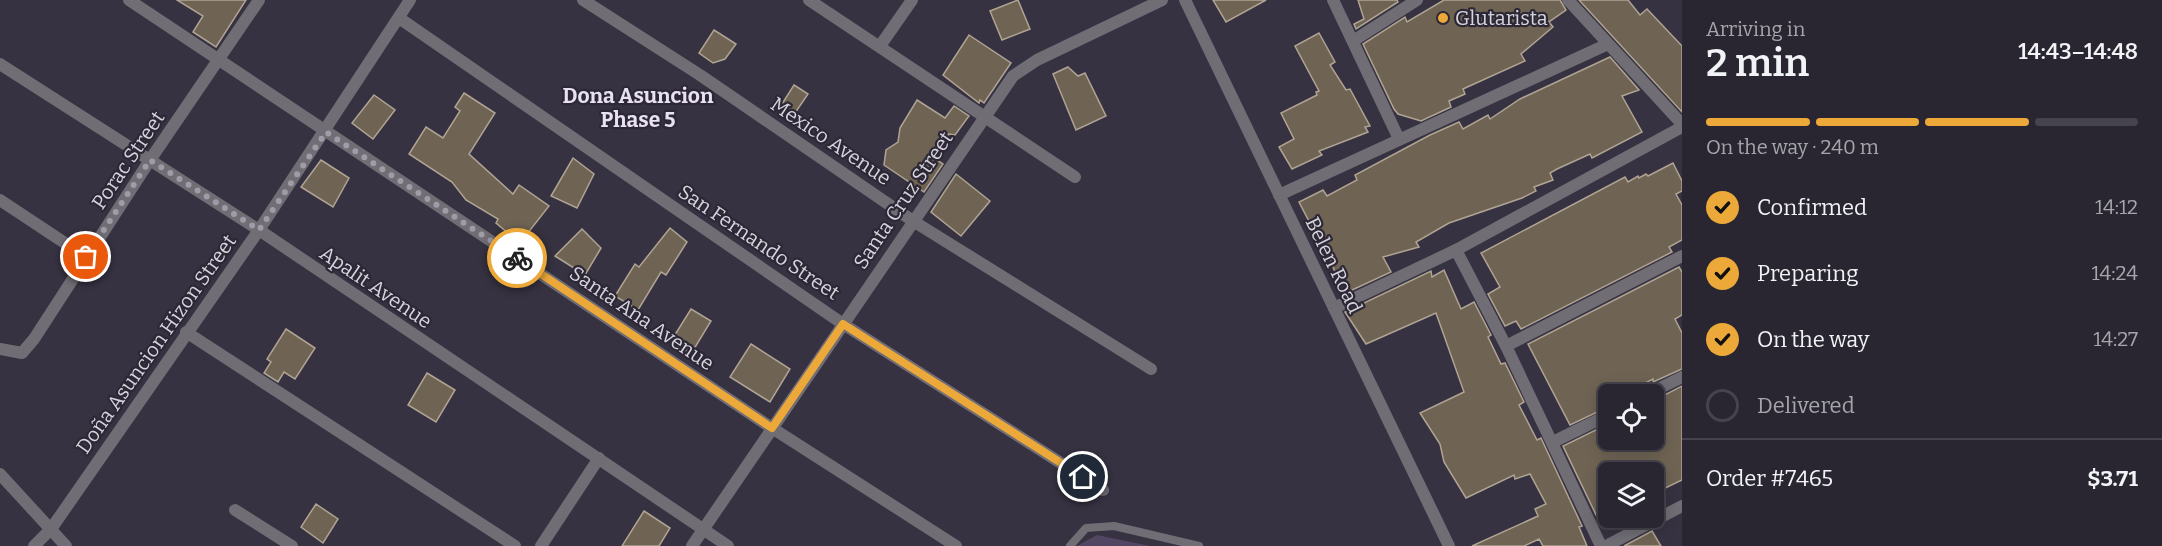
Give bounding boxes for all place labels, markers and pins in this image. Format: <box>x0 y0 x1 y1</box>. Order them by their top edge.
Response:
place label: Glutarista <box>1455 6 1548 30</box>
marker: Glutarista <box>1436 11 1450 25</box>
pin <box>60 231 111 282</box>
pin <box>1057 451 1108 502</box>

